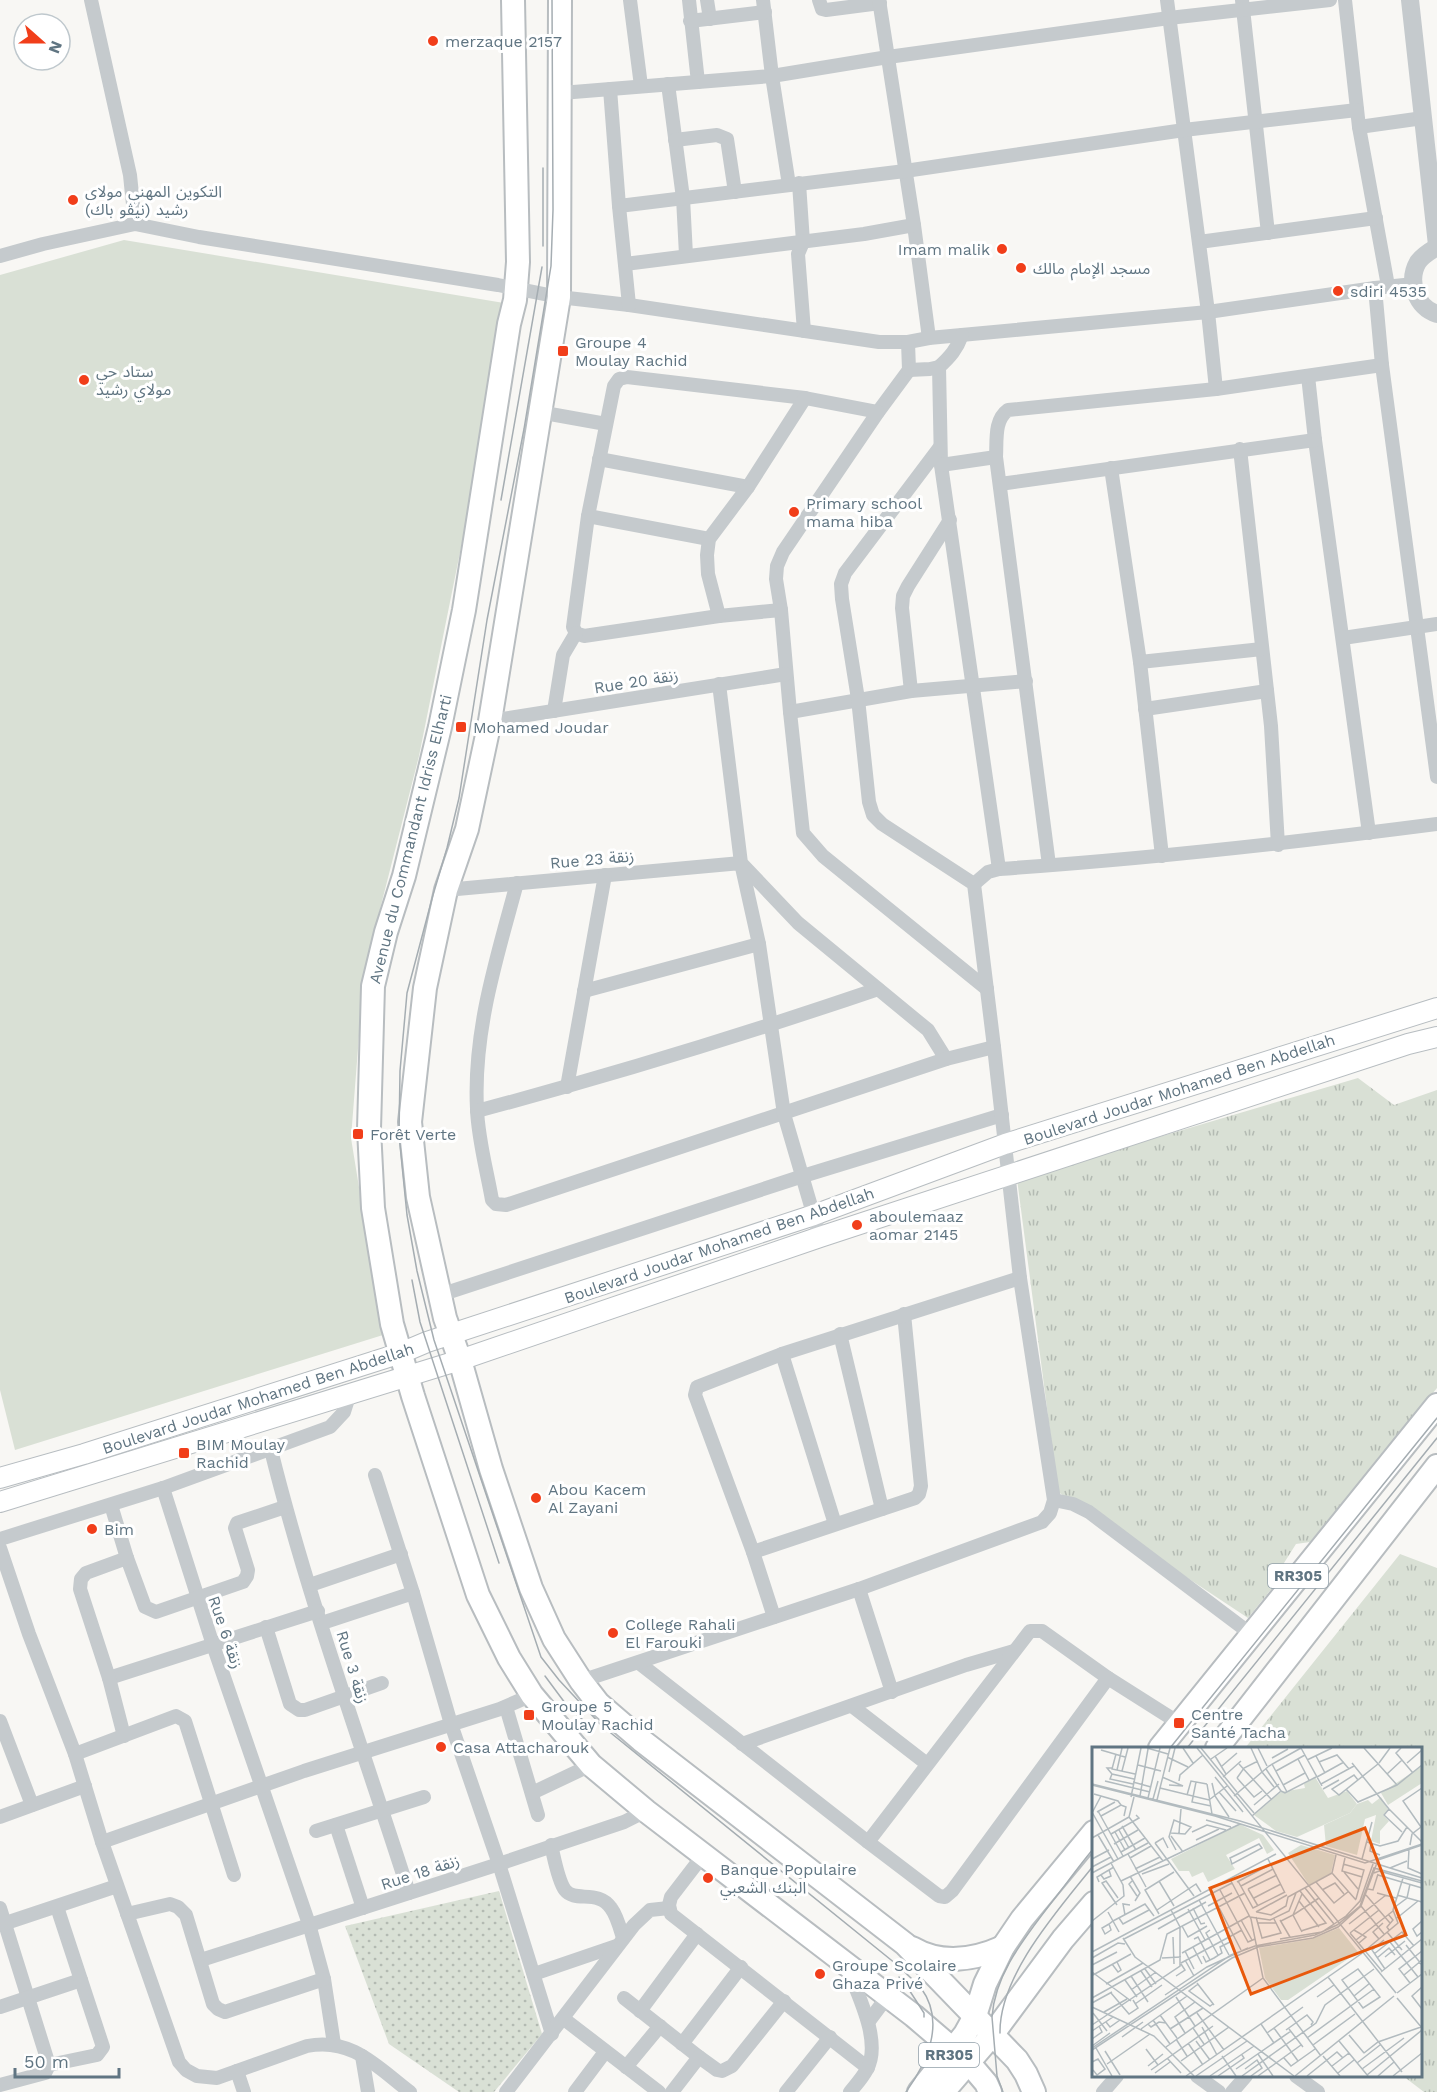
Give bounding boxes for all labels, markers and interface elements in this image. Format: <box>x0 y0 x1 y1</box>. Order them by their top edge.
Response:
north arrow <box>12 12 72 72</box>
place label: merzaque 2157 <box>445 32 562 51</box>
marker: merzaque 2157 <box>426 34 440 48</box>
text: N <box>45 38 67 56</box>
place label: التكوين المهني مولاي رشيد (نيڤو باك) <box>85 182 222 219</box>
marker: التكوين المهني مولاي رشيد (نيڤو باك) <box>66 193 80 207</box>
place label: Imam malik <box>898 240 990 259</box>
marker: Imam malik <box>995 242 1009 256</box>
place label: مسجد الإمام مالك <box>1033 259 1151 281</box>
marker: مسجد الإمام مالك <box>1014 261 1028 275</box>
place label: sdiri 4535 <box>1350 282 1427 301</box>
marker: sdiri 4535 <box>1331 284 1345 298</box>
place label: Groupe 4 Moulay Rachid <box>575 333 688 370</box>
marker: Groupe 4 Moulay Rachid <box>556 344 570 358</box>
place label: ستاد حي مولاي رشيد <box>96 362 171 402</box>
marker: ستاد حي مولاي رشيد <box>77 373 91 387</box>
place label: Primary school mama hiba <box>806 494 922 531</box>
marker: Primary school mama hiba <box>787 505 801 519</box>
street label: Rue 20 زنقة <box>593 665 680 698</box>
street label: Avenue du Commandant Idriss Elharti <box>365 693 456 986</box>
place label: Mohamed Joudar <box>473 718 609 737</box>
marker: Mohamed Joudar <box>454 720 468 734</box>
street label: Rue 23 زنقة <box>549 846 635 873</box>
street label: Boulevard Joudar Mohamed Ben Abdellah <box>1021 1030 1337 1149</box>
place label: Forêt Verte <box>370 1125 456 1144</box>
marker: Forêt Verte <box>351 1127 365 1141</box>
street label: Boulevard Joudar Mohamed Ben Abdellah <box>562 1183 877 1308</box>
place label: aboulemaaz aomar 2145 <box>869 1207 964 1244</box>
marker: aboulemaaz aomar 2145 <box>850 1218 864 1232</box>
street label: Boulevard Joudar Mohamed Ben Abdellah <box>100 1339 416 1458</box>
place label: BIM Moulay Rachid <box>196 1435 286 1472</box>
marker: BIM Moulay Rachid <box>177 1446 191 1460</box>
place label: Abou Kacem Al Zayani <box>548 1480 646 1517</box>
marker: Abou Kacem Al Zayani <box>529 1491 543 1505</box>
place label: Bim <box>104 1520 134 1539</box>
marker: Bim <box>85 1522 99 1536</box>
road number: RR305 <box>1268 1564 1328 1588</box>
street label: Rue 6 زنقة <box>204 1593 247 1671</box>
place label: College Rahali El Farouki <box>625 1615 736 1652</box>
marker: College Rahali El Farouki <box>606 1626 620 1640</box>
street label: Rue 3 زنقة <box>332 1628 373 1706</box>
place label: Groupe 5 Moulay Rachid <box>541 1697 654 1734</box>
place label: Centre Santé Tacha <box>1191 1705 1286 1742</box>
marker: Groupe 5 Moulay Rachid <box>522 1708 536 1722</box>
marker: Centre Santé Tacha <box>1172 1716 1186 1730</box>
place label: Casa Attacharouk <box>453 1738 589 1757</box>
marker: Casa Attacharouk <box>434 1740 448 1754</box>
inset map <box>1092 1747 1422 2077</box>
street label: Rue 18 زنقة <box>378 1851 462 1894</box>
place label: Banque Populaire البنك الشعبي <box>720 1860 857 1900</box>
marker: Banque Populaire البنك الشعبي <box>701 1871 715 1885</box>
place label: Groupe Scolaire Ghaza Privé <box>832 1956 957 1993</box>
marker: Groupe Scolaire Ghaza Privé <box>813 1967 827 1981</box>
scale bar <box>15 2041 118 2079</box>
road number: RR305 <box>919 2043 979 2067</box>
text: 50 m <box>24 2051 69 2072</box>

